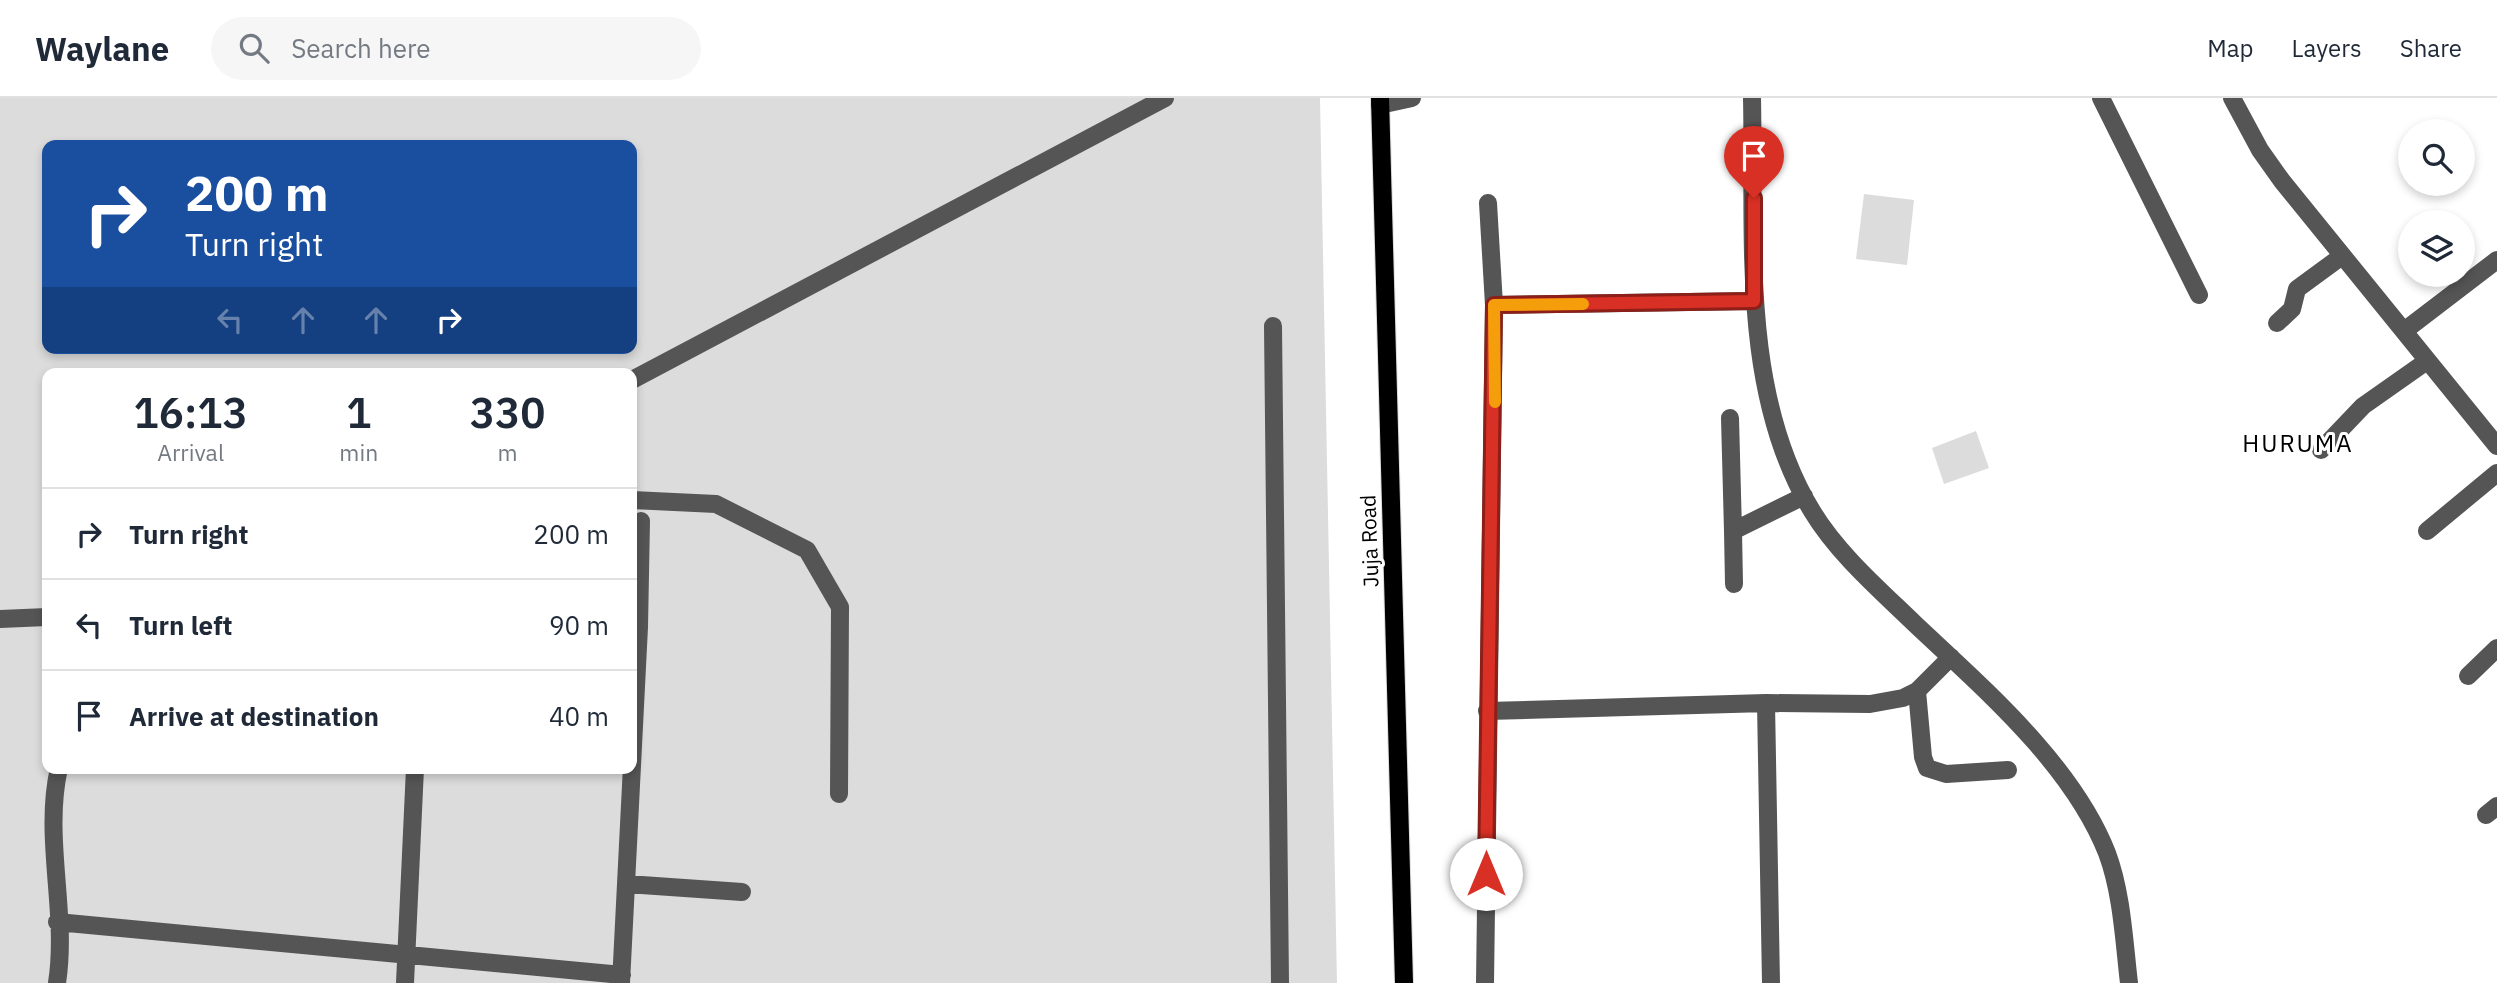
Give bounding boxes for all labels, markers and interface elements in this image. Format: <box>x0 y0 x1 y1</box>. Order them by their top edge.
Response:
search box <box>211 17 701 80</box>
text: Waylane <box>35 27 169 70</box>
icon: search <box>235 29 273 67</box>
text: Search here <box>291 31 431 65</box>
text: Map <box>2207 32 2254 64</box>
text: Layers <box>2292 32 2362 64</box>
text: Share <box>2400 32 2462 64</box>
map controls <box>2398 119 2475 287</box>
button: search <box>2398 119 2475 196</box>
pin <box>1724 126 1784 198</box>
icon: arrive <box>1735 137 1773 175</box>
text: 200 m <box>185 161 329 224</box>
icon: right <box>70 168 161 259</box>
button: layers <box>2398 210 2475 287</box>
text: Turn right <box>185 223 323 265</box>
icon: left <box>211 301 249 339</box>
icon: ahead <box>284 301 322 339</box>
icon: ahead <box>357 301 395 339</box>
icon: right <box>430 301 468 339</box>
text: 16:13 <box>134 385 248 440</box>
text: 1 <box>346 385 371 440</box>
text: 330 <box>470 385 545 440</box>
district label: HURUMA <box>2242 427 2354 459</box>
text: Arrival <box>157 437 224 467</box>
text: min <box>339 437 378 467</box>
text: m <box>498 437 518 467</box>
street label: Juja Road <box>1353 494 1385 588</box>
icon: right <box>70 515 108 553</box>
text: Turn right <box>129 517 248 551</box>
text: 200 m <box>533 517 609 551</box>
icon: left <box>70 606 108 644</box>
text: Turn left <box>129 608 232 642</box>
text: 90 m <box>549 608 609 642</box>
icon: arrive <box>70 697 108 735</box>
text: Arrive at destination <box>129 699 379 733</box>
text: 40 m <box>549 699 609 733</box>
position arrow <box>1449 837 1523 911</box>

